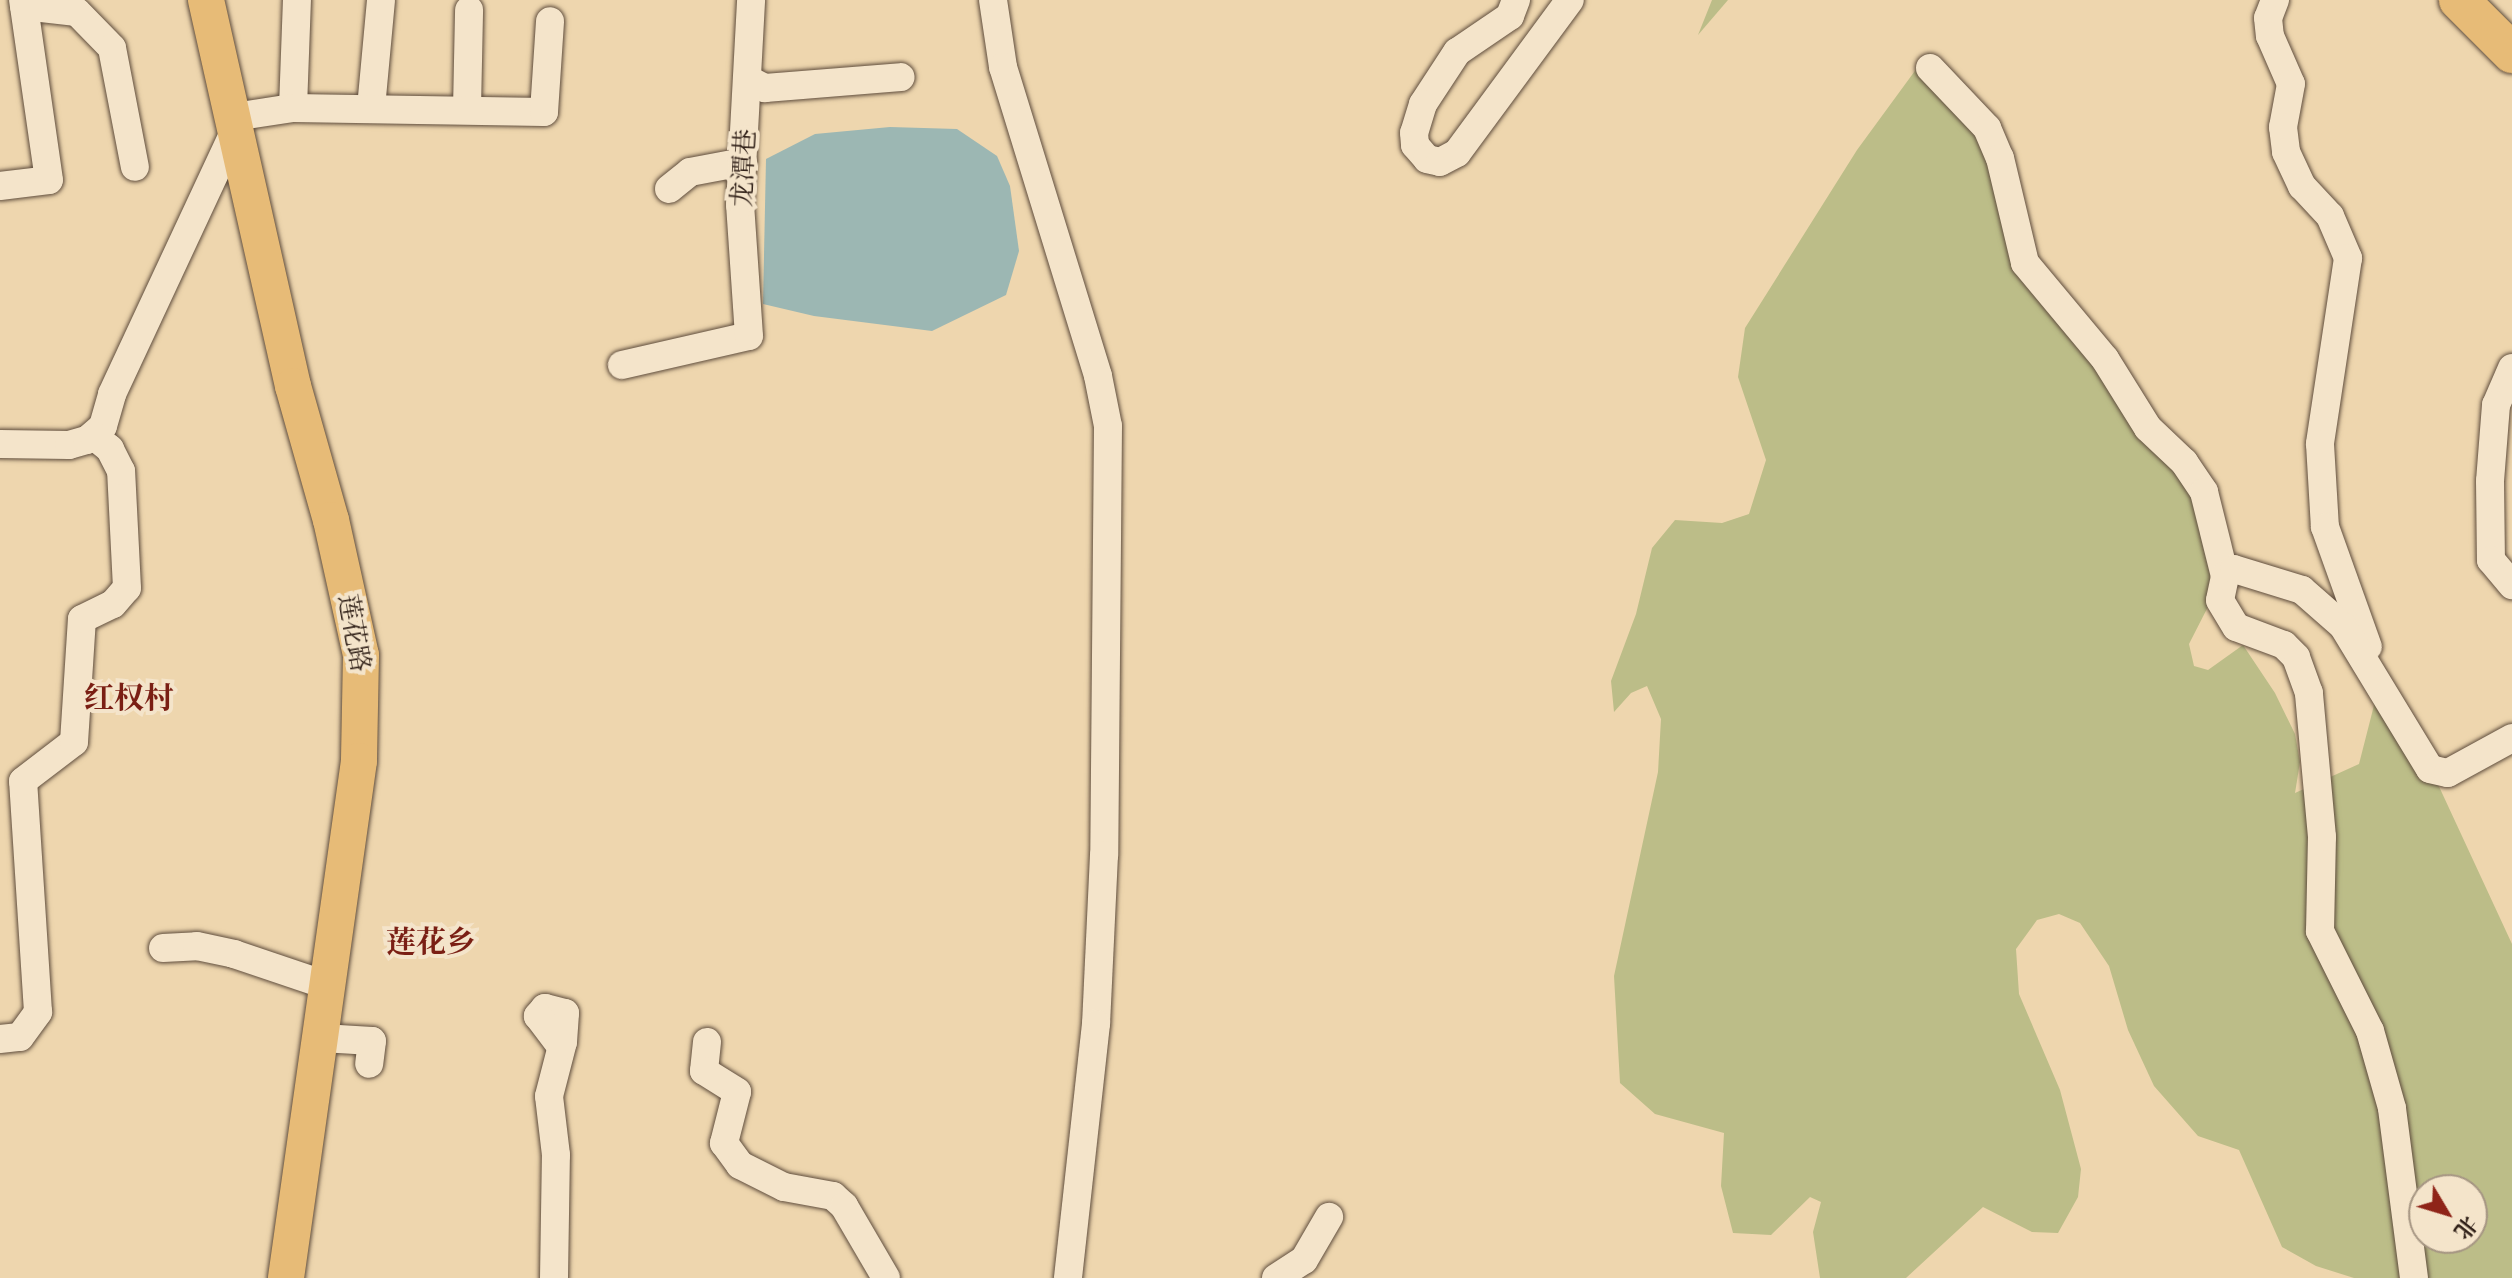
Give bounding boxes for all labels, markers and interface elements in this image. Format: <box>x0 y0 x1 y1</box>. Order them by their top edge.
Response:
street label: 龙潭巷 <box>726 128 762 208</box>
street label: 莲花路 <box>332 592 376 674</box>
district label: 红权村 <box>84 681 174 717</box>
district label: 莲花乡 <box>386 925 476 961</box>
north arrow <box>2408 1174 2488 1254</box>
text: 北 <box>2447 1210 2484 1245</box>

